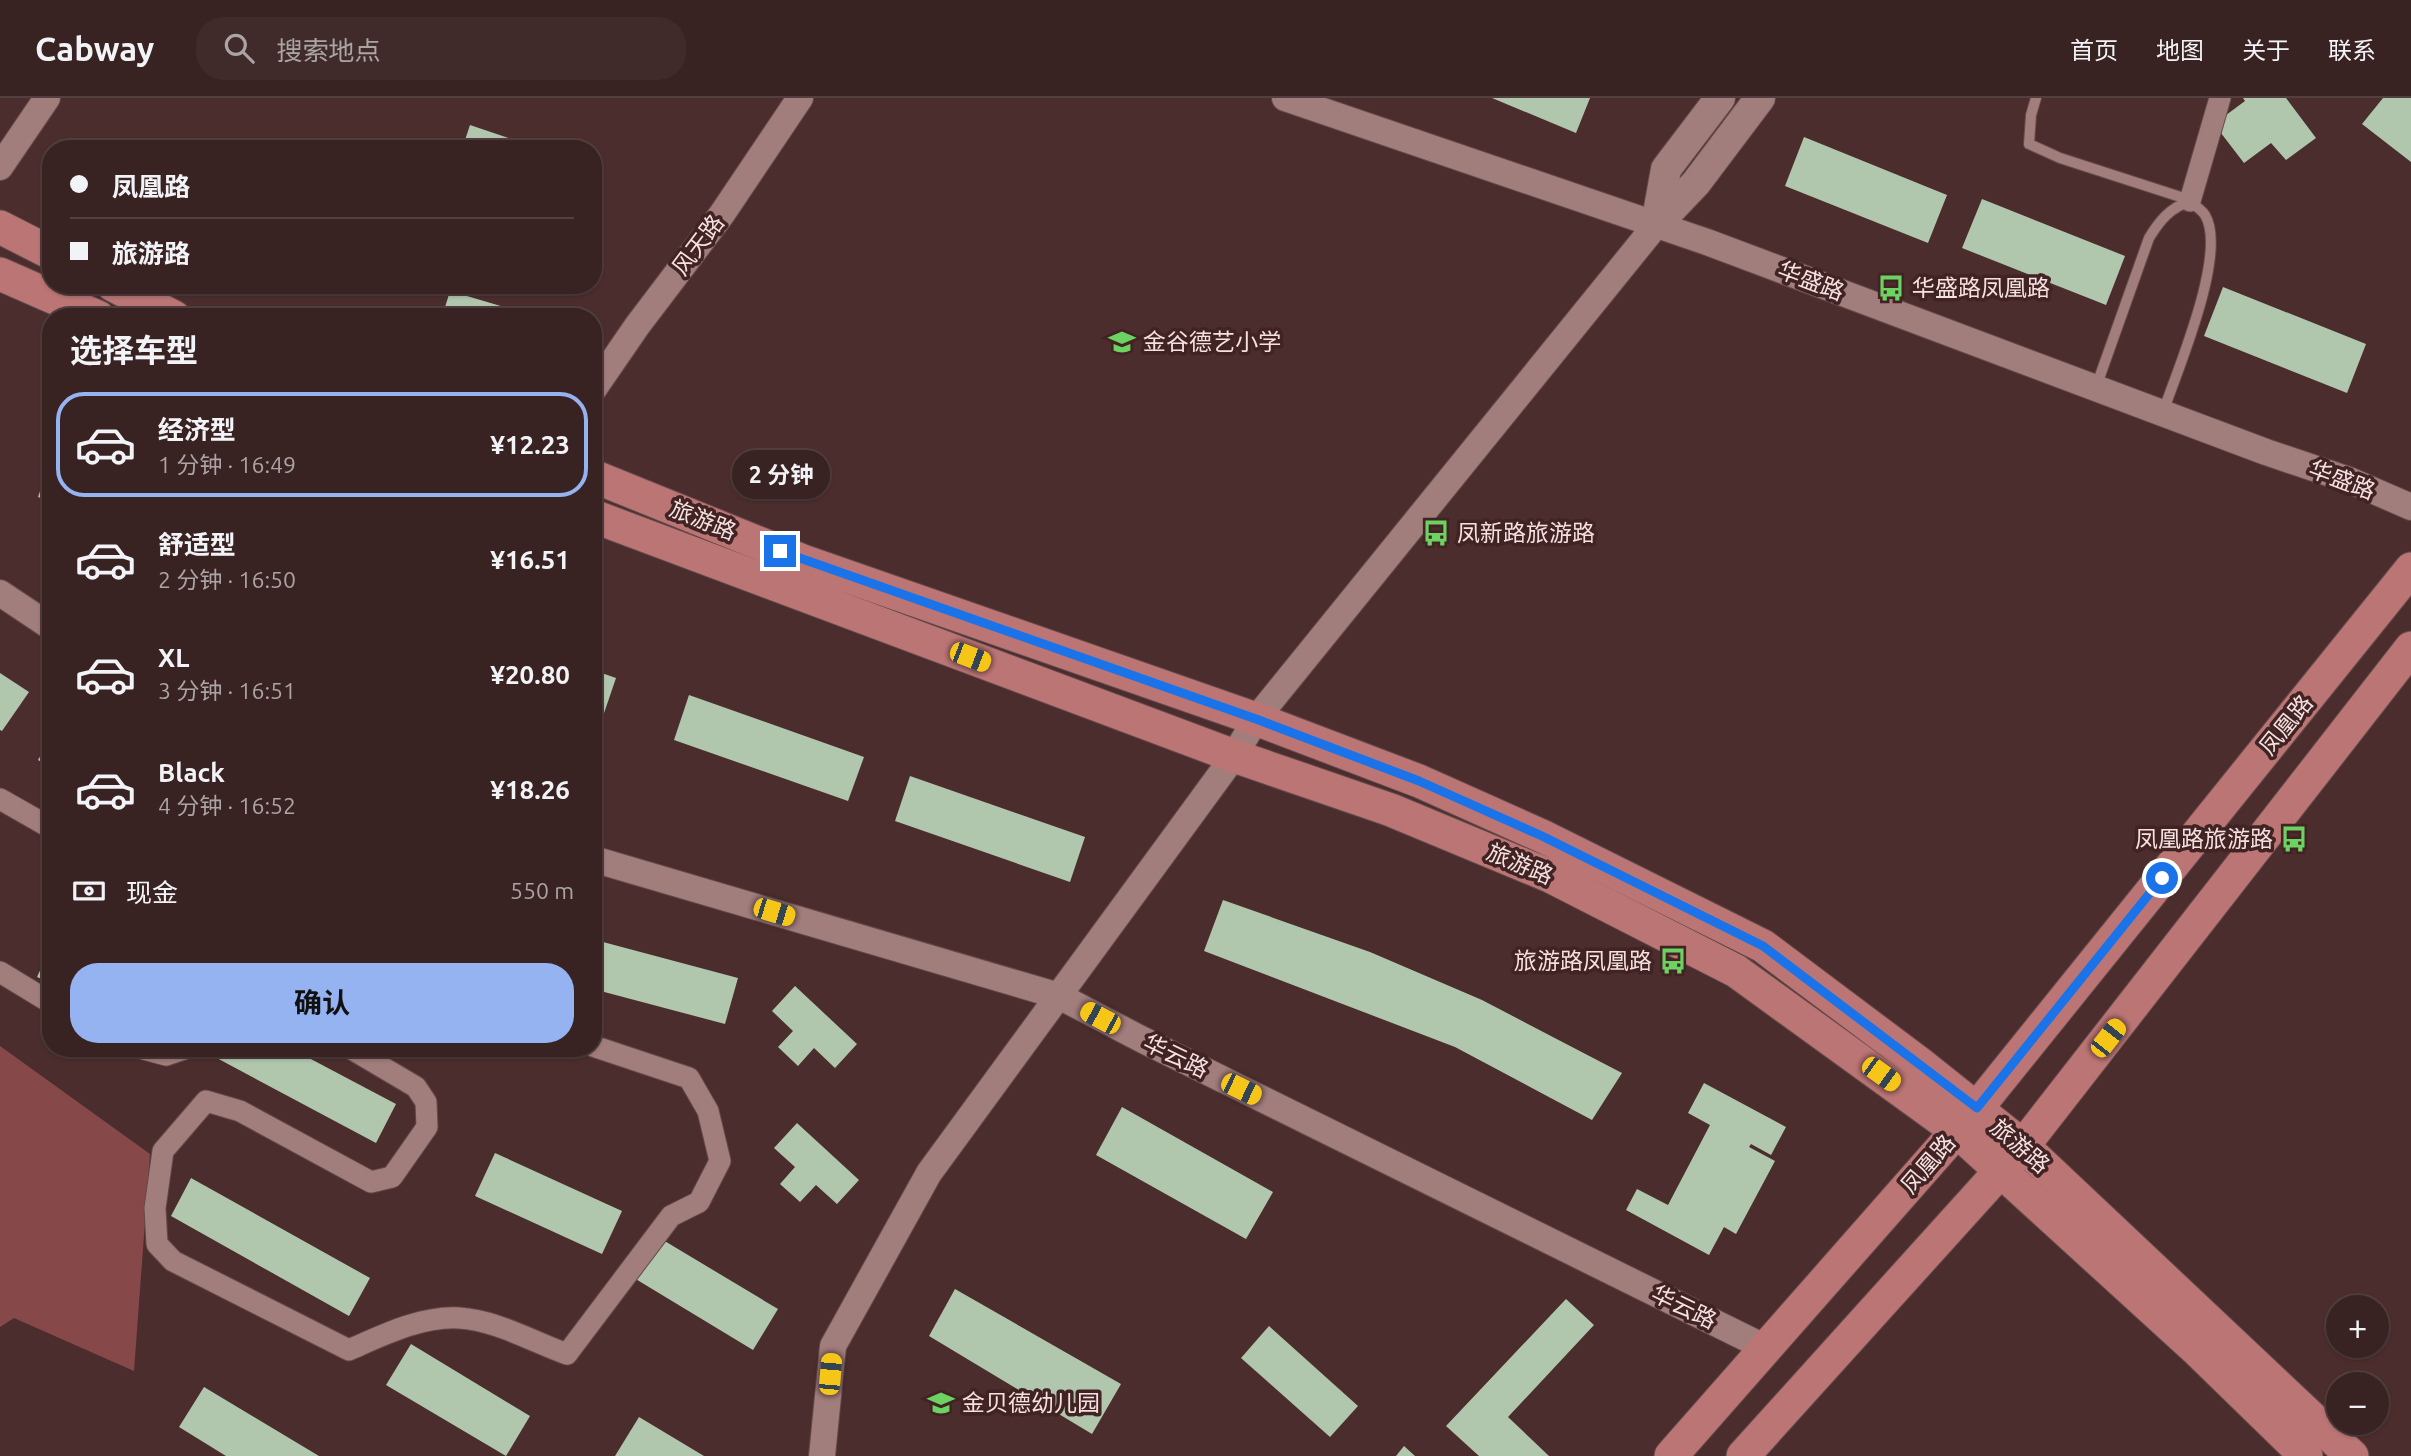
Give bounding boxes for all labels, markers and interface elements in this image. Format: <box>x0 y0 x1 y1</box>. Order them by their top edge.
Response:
search box <box>196 17 686 80</box>
icon: search <box>220 29 258 67</box>
text: Cabway <box>35 30 154 67</box>
text: 搜索地点 <box>276 36 380 65</box>
text: 首页 <box>2070 37 2118 64</box>
text: 地图 <box>2156 37 2204 64</box>
text: 关于 <box>2242 37 2290 64</box>
text: 联系 <box>2328 37 2376 64</box>
text: 凤凰路 <box>112 172 190 201</box>
street label: 风天路 <box>667 210 728 280</box>
text: 旅游路 <box>112 239 190 268</box>
street label: 华盛路 <box>1774 256 1848 305</box>
bus stop icon: 华盛路凤凰路 <box>1876 273 1906 303</box>
place label: 华盛路凤凰路 <box>1912 275 2050 300</box>
school or university icon: 金谷德艺小学 <box>1107 327 1137 357</box>
place label: 金谷德艺小学 <box>1143 329 1281 354</box>
text: 选择车型 <box>70 332 198 368</box>
icon: car <box>74 413 137 476</box>
text: 经济型 <box>158 415 236 444</box>
text: ¥12.23 <box>490 430 570 459</box>
callout: 2 分钟 <box>731 449 829 498</box>
text: 1 分钟 · 16:49 <box>158 452 296 477</box>
street label: 华盛路 <box>2305 455 2379 504</box>
text: 2 分钟 <box>749 462 813 487</box>
street label: 旅游路 <box>667 495 740 544</box>
bus stop icon: 凤新路旅游路 <box>1421 518 1451 548</box>
place label: 凤新路旅游路 <box>1457 520 1595 545</box>
icon: car <box>74 528 137 591</box>
text: 舒适型 <box>158 530 236 559</box>
route end <box>764 535 796 567</box>
text: ¥16.51 <box>490 545 570 574</box>
text: 2 分钟 · 16:50 <box>158 567 296 592</box>
car <box>947 640 994 674</box>
icon: car <box>74 643 137 706</box>
text: XL <box>158 643 189 672</box>
text: ¥20.80 <box>490 660 570 689</box>
text: 3 分钟 · 16:51 <box>158 678 296 703</box>
street label: 凤凰路 <box>2254 690 2317 759</box>
icon: car <box>74 758 137 821</box>
text: Black <box>158 758 225 787</box>
text: ¥18.26 <box>490 775 570 804</box>
text: 4 分钟 · 16:52 <box>158 793 296 818</box>
bus stop icon: 凤凰路旅游路 <box>2279 824 2309 854</box>
place label: 凤凰路旅游路 <box>2135 826 2273 851</box>
street label: 旅游路 <box>1484 839 1557 889</box>
route start <box>2146 862 2178 894</box>
icon: cash <box>70 872 108 910</box>
text: 现金 <box>126 878 178 907</box>
text: 550 m <box>510 878 574 903</box>
car <box>751 896 798 928</box>
bus stop icon: 旅游路凤凰路 <box>1658 946 1688 976</box>
place label: 旅游路凤凰路 <box>1514 948 1652 973</box>
button: 确认 <box>70 963 574 1043</box>
car <box>1077 999 1124 1037</box>
car <box>2087 1015 2130 1061</box>
street label: 华云路 <box>1140 1029 1213 1082</box>
car <box>1858 1053 1905 1095</box>
car <box>1218 1070 1265 1108</box>
street label: 旅游路 <box>1986 1114 2055 1178</box>
street label: 凤凰路 <box>1896 1129 1960 1198</box>
street label: 华云路 <box>1648 1280 1721 1333</box>
map controls <box>2326 1295 2389 1435</box>
button: + <box>2326 1295 2389 1358</box>
car <box>818 1352 843 1396</box>
button: − <box>2326 1372 2389 1435</box>
school or university icon: 金贝德幼儿园 <box>926 1388 956 1418</box>
place label: 金贝德幼儿园 <box>962 1390 1100 1415</box>

